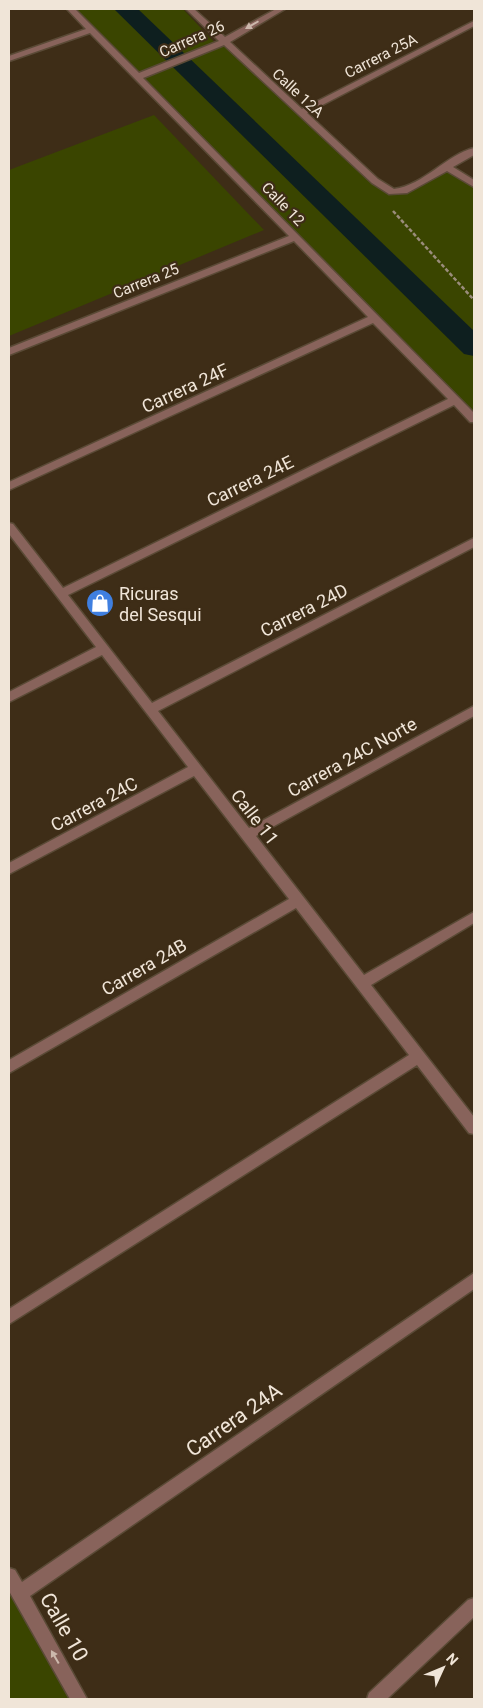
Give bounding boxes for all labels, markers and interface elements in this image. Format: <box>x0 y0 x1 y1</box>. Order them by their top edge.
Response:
street label: Carrera 26 <box>157 17 227 61</box>
one-way arrow <box>245 21 259 30</box>
street label: Carrera 25A <box>342 30 421 82</box>
street label: Calle 12A <box>269 65 328 121</box>
street label: Calle 12 <box>258 178 308 230</box>
street label: Carrera 25 <box>110 260 182 302</box>
street label: Carrera 24F <box>138 359 232 417</box>
street label: Carrera 24E <box>203 451 297 511</box>
street label: Carrera 24D <box>257 579 351 641</box>
place label: Ricuras del Sesqui <box>119 583 202 625</box>
shop icon: Ricuras del Sesqui <box>85 588 115 618</box>
street label: Carrera 24C Norte <box>284 713 420 801</box>
street label: Carrera 24C <box>47 772 141 836</box>
street label: Calle 11 <box>227 785 283 849</box>
street label: Carrera 24B <box>98 934 190 1000</box>
street label: Carrera 24A <box>182 1378 287 1462</box>
street label: Calle 10 <box>35 1588 93 1666</box>
north arrow <box>418 1643 468 1693</box>
one-way arrow <box>51 1650 60 1664</box>
text: N <box>443 1650 462 1668</box>

